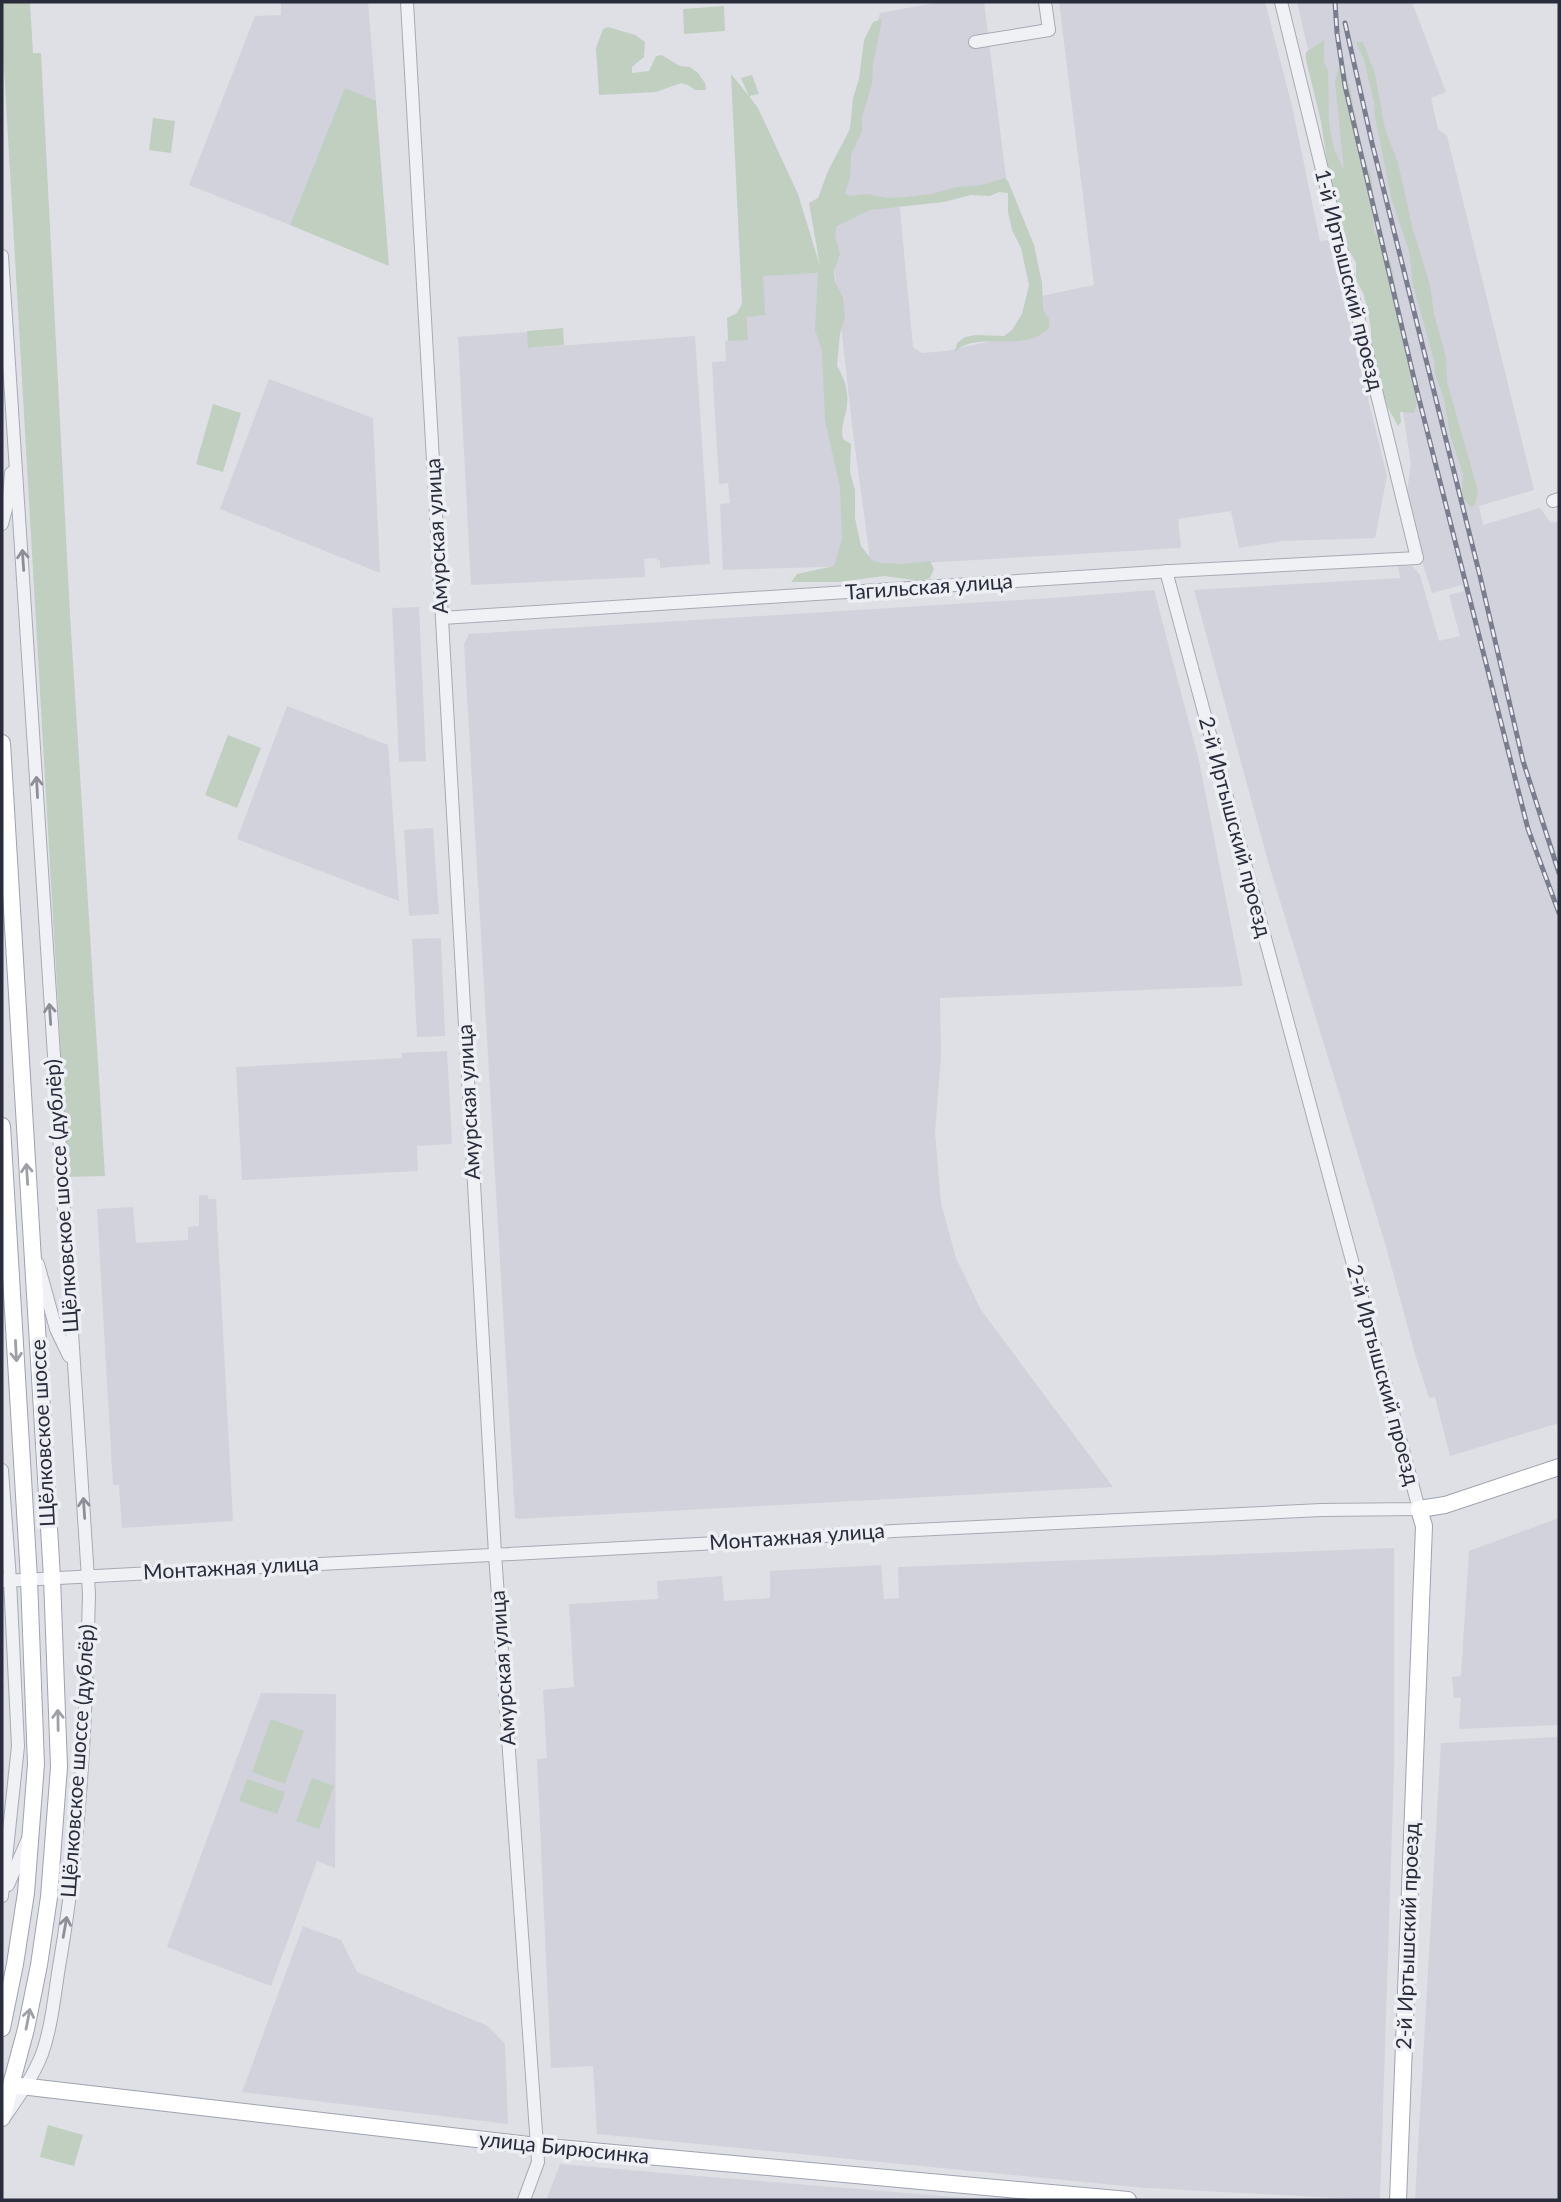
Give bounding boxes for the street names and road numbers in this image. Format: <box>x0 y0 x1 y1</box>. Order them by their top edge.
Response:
street label: 1-й Иртышский проезд <box>1311 166 1390 393</box>
street label: Амурская улица <box>419 458 452 615</box>
street label: Тагильская улица <box>844 567 1014 604</box>
street label: 2-й Иртышский проезд <box>1195 714 1278 940</box>
street label: Амурская улица <box>451 1024 484 1181</box>
street label: Щёлковское шоссе (дублёр) <box>38 1058 83 1334</box>
street label: 2-й Иртышский проезд <box>1343 1262 1426 1488</box>
street label: Щёлковское шоссе <box>24 1339 59 1528</box>
street label: Монтажная улица <box>708 1517 885 1554</box>
street label: Монтажная улица <box>143 1549 319 1584</box>
street label: Амурская улица <box>484 1589 519 1747</box>
street label: Щёлковское шоссе (дублёр) <box>54 1623 99 1899</box>
street label: 2-й Иртышский проезд <box>1390 1822 1423 2050</box>
street label: улица Бирюсинка <box>478 2125 651 2168</box>

